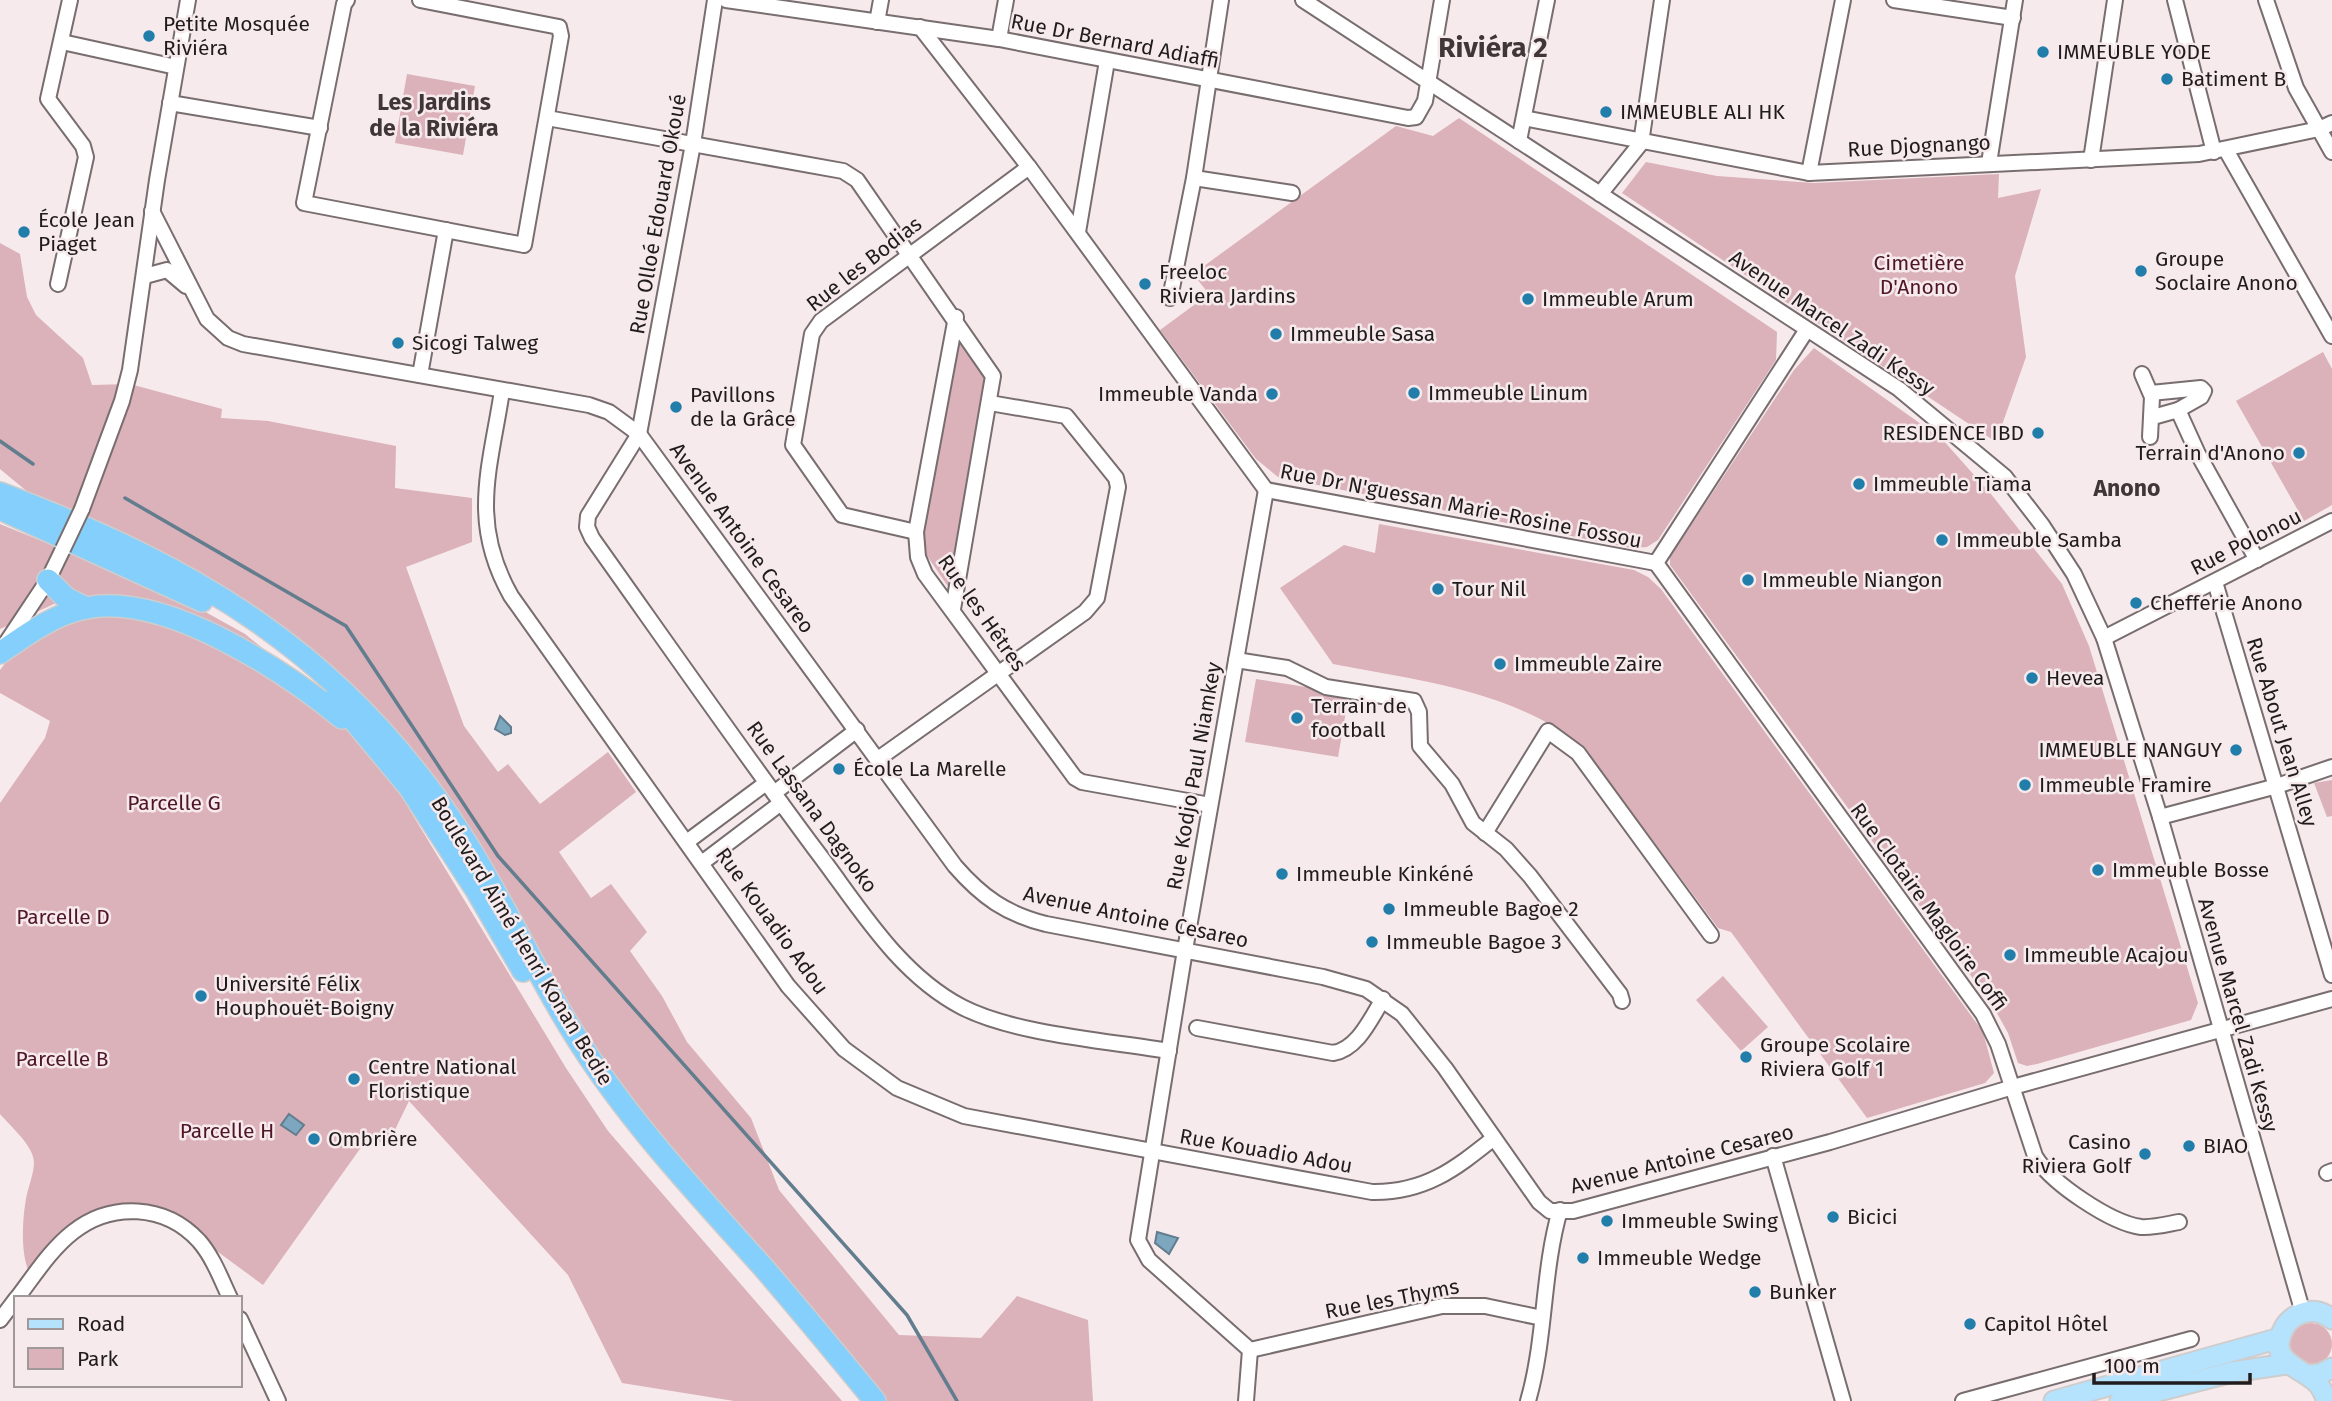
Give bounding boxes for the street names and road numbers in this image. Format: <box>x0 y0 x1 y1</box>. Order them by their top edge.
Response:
street label: Rue Dr Bernard Adiaffi <box>1009 8 1221 74</box>
street label: Rue Olloé Edouard Okoué <box>624 92 692 336</box>
street label: Rue Djognango <box>1847 129 1991 163</box>
street label: Rue les Bodias <box>801 211 927 317</box>
street label: Avenue Marcel Zadi Kessy <box>1724 244 1940 402</box>
street label: Avenue Antoine Cesareo <box>664 438 820 638</box>
street label: Rue Dr N'guessan Marie-Rosine Fossou <box>1278 458 1644 554</box>
street label: Rue Polonou <box>2186 503 2306 581</box>
street label: Rue les Hêtres <box>932 549 1032 677</box>
street label: Rue About Jean Alley <box>2241 634 2323 831</box>
street label: Rue Kodjo Paul Niamkey <box>1161 659 1227 892</box>
street label: Rue Lassana Dagnoko <box>741 716 883 898</box>
street label: Boulevard Aimé Henri Konan Bedie <box>425 792 619 1090</box>
street label: Rue Clotaire Magloire Coffi <box>1845 798 2013 1016</box>
street label: Rue Kouadio Adou <box>710 842 834 1000</box>
street label: Avenue Antoine Cesareo <box>1021 880 1251 954</box>
street label: Avenue Marcel Zadi Kessy <box>2192 895 2284 1136</box>
street label: Avenue Antoine Cesareo <box>1568 1119 1796 1199</box>
street label: Rue Kouadio Adou <box>1177 1123 1355 1179</box>
street label: Rue les Thyms <box>1323 1273 1461 1325</box>

